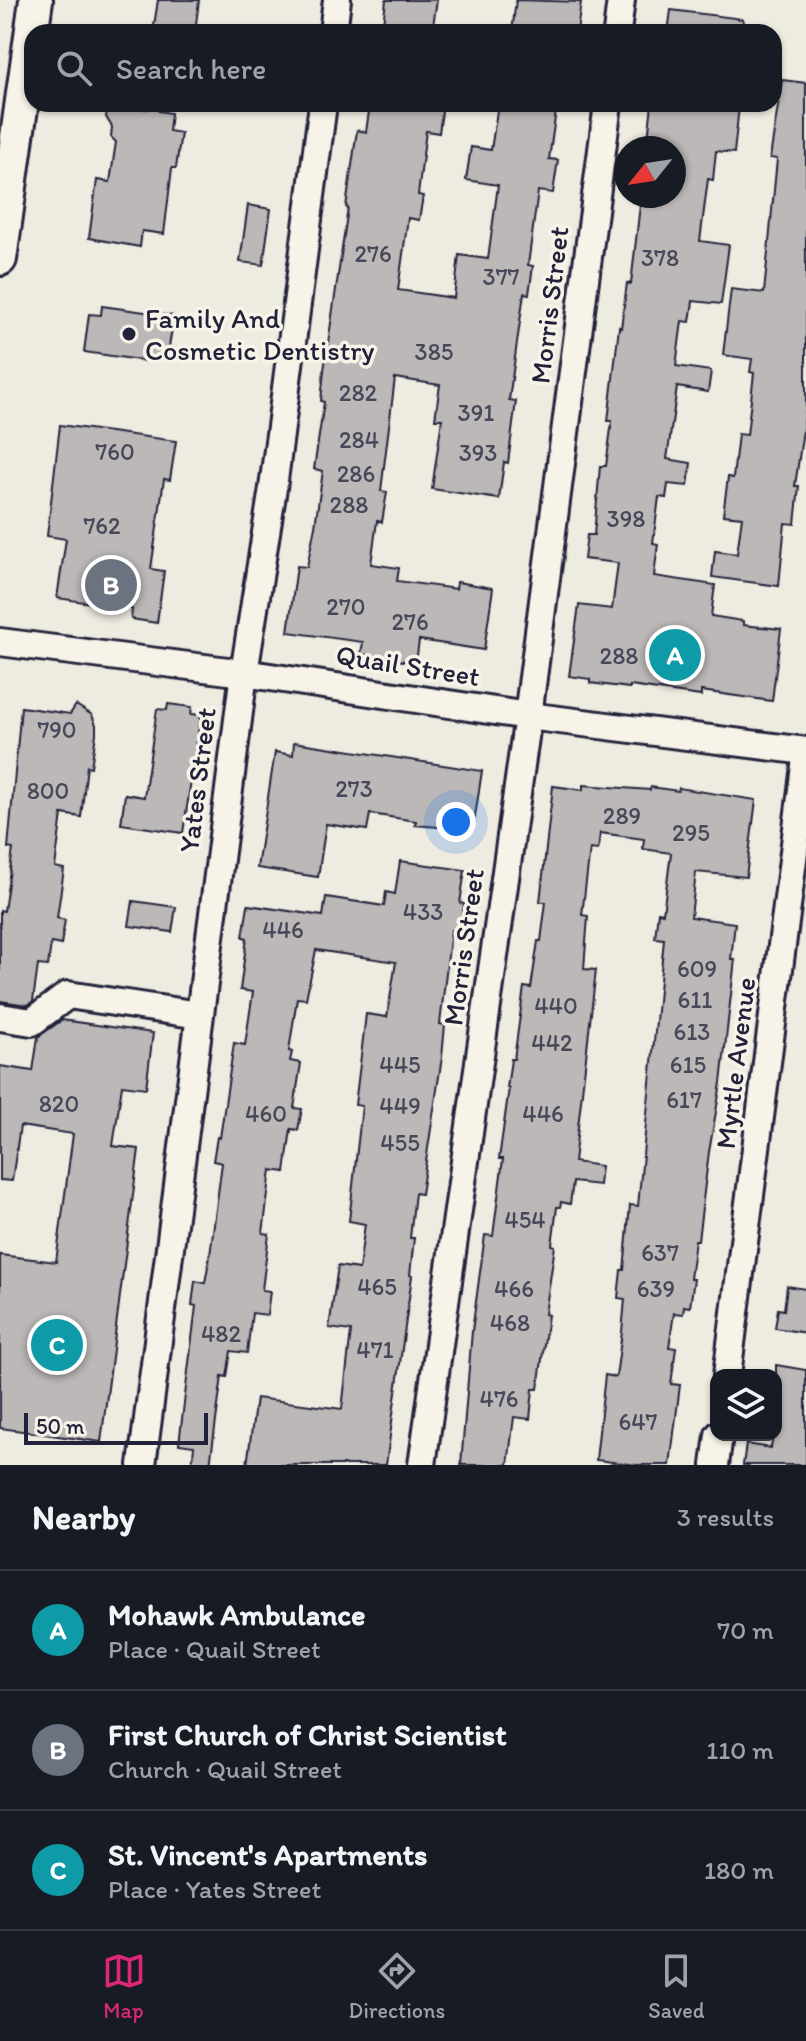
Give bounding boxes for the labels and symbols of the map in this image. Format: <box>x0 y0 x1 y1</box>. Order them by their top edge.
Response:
north arrow <box>614 136 686 208</box>
street label: Morris Street <box>522 224 576 386</box>
house number: 276 <box>354 239 392 268</box>
house number: 378 <box>641 243 679 272</box>
house number: 377 <box>483 262 520 291</box>
place label: Family And Cosmetic Dentistry <box>145 301 374 367</box>
marker: Family And Cosmetic Dentistry <box>120 325 138 343</box>
house number: 385 <box>415 337 453 366</box>
house number: 282 <box>339 378 378 407</box>
house number: 391 <box>458 398 494 427</box>
house number: 284 <box>339 425 379 454</box>
house number: 760 <box>95 437 135 466</box>
house number: 393 <box>459 438 497 467</box>
house number: 286 <box>337 459 375 488</box>
house number: 288 <box>330 490 368 519</box>
house number: 398 <box>607 504 645 533</box>
house number: 762 <box>83 511 121 540</box>
pin: B <box>85 555 137 615</box>
house number: 270 <box>326 592 366 621</box>
house number: 276 <box>391 607 429 636</box>
pin: A <box>649 625 701 685</box>
street label: Quail Street <box>334 637 482 693</box>
house number: 288 <box>600 641 638 670</box>
street label: Yates Street <box>171 706 223 854</box>
house number: 790 <box>37 715 77 744</box>
house number: 273 <box>335 774 373 803</box>
house number: 800 <box>27 776 69 805</box>
house number: 289 <box>603 801 641 830</box>
your location <box>436 802 476 842</box>
house number: 295 <box>672 818 710 847</box>
street label: Morris Street <box>435 866 491 1028</box>
house number: 433 <box>403 897 443 926</box>
house number: 446 <box>262 915 304 944</box>
house number: 609 <box>677 954 717 983</box>
street label: Myrtle Avenue <box>708 975 762 1151</box>
house number: 611 <box>678 985 712 1014</box>
house number: 440 <box>534 991 578 1020</box>
house number: 613 <box>674 1017 710 1046</box>
house number: 442 <box>531 1028 573 1057</box>
house number: 445 <box>379 1050 421 1079</box>
house number: 615 <box>670 1050 706 1079</box>
house number: 617 <box>666 1085 702 1114</box>
house number: 820 <box>39 1089 79 1118</box>
house number: 449 <box>379 1091 421 1120</box>
house number: 460 <box>245 1099 287 1128</box>
house number: 446 <box>522 1099 564 1128</box>
house number: 455 <box>380 1128 420 1157</box>
house number: 454 <box>504 1205 546 1234</box>
house number: 637 <box>641 1238 679 1267</box>
house number: 465 <box>357 1272 397 1301</box>
house number: 466 <box>494 1274 534 1303</box>
house number: 639 <box>637 1274 675 1303</box>
house number: 468 <box>490 1308 530 1337</box>
pin: C <box>31 1315 83 1375</box>
house number: 482 <box>201 1319 241 1348</box>
house number: 471 <box>356 1335 394 1364</box>
house number: 476 <box>479 1384 519 1413</box>
house number: 647 <box>618 1407 658 1436</box>
scale bar <box>24 1409 208 1445</box>

